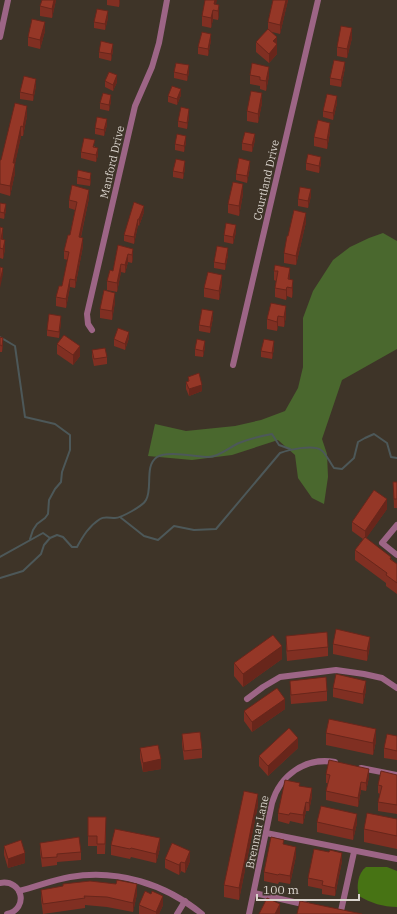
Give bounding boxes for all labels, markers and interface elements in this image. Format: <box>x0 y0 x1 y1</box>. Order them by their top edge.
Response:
street label: Manford Drive <box>97 124 127 200</box>
street label: Courtland Drive <box>250 138 282 222</box>
street label: Brenmar Lane <box>242 794 272 870</box>
scale bar <box>257 876 359 902</box>
text: 100 m <box>263 882 299 897</box>

